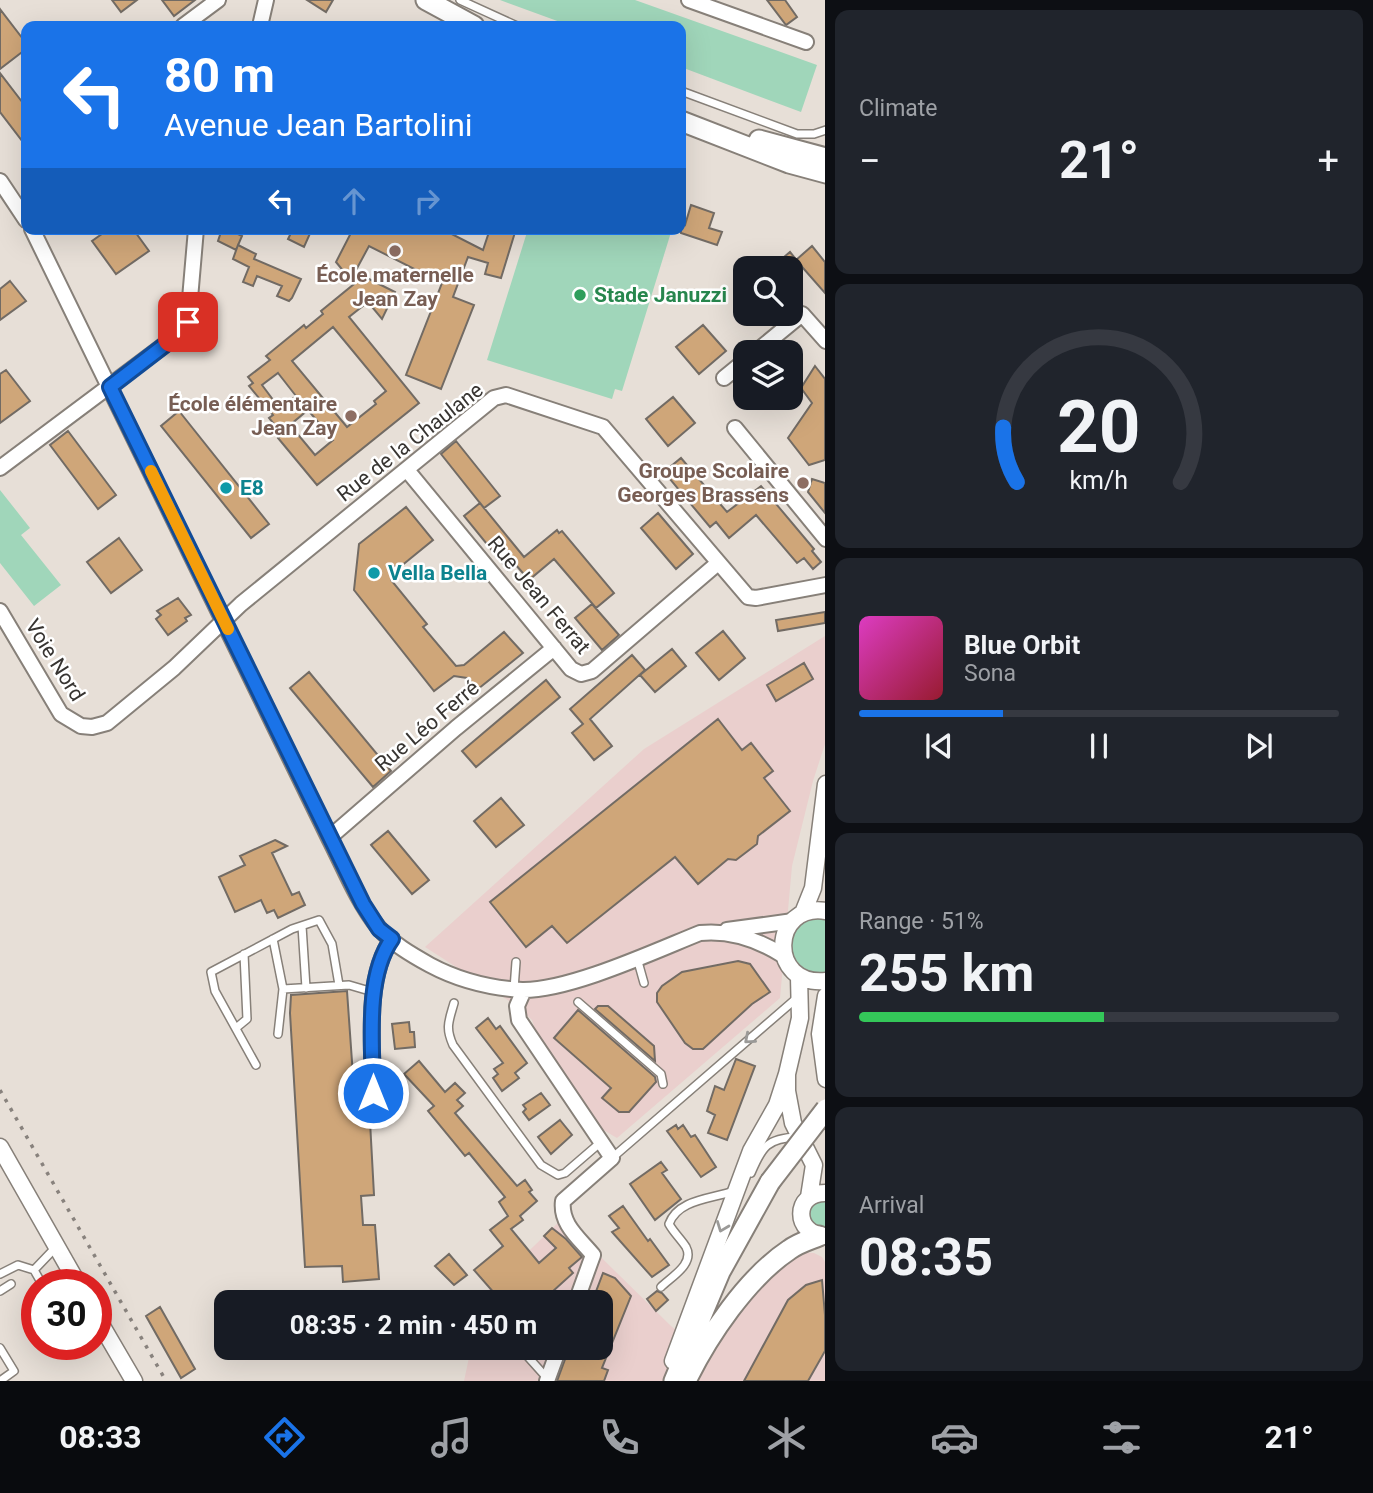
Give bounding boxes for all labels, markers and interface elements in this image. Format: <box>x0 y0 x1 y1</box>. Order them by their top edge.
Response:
text: 80 m <box>164 47 275 104</box>
icon: left <box>49 49 140 140</box>
text: Climate <box>859 95 938 122</box>
text: Avenue Jean Bartolini <box>164 106 473 144</box>
text: 21° <box>1059 130 1139 191</box>
text: − <box>859 139 881 183</box>
text: + <box>1317 139 1339 183</box>
icon: left <box>262 182 300 220</box>
icon: ahead <box>335 182 373 220</box>
icon: right <box>408 182 446 220</box>
marker: École maternelle Jean Zay <box>387 243 403 259</box>
map controls <box>733 256 803 410</box>
button: search <box>733 256 803 326</box>
place label: École maternelle Jean Zay <box>316 263 474 311</box>
place label: Stade Januzzi <box>594 283 727 307</box>
marker: Stade Januzzi <box>572 287 588 303</box>
pin <box>158 292 218 352</box>
icon: arrive <box>169 303 207 341</box>
button: layers <box>733 340 803 410</box>
street label: Rue de la Chaulane <box>332 378 488 506</box>
text: 20 <box>1057 385 1141 471</box>
place label: École élémentaire Jean Zay <box>168 392 337 440</box>
marker: École élémentaire Jean Zay <box>343 408 359 424</box>
place label: Groupe Scolaire Georges Brassens <box>617 459 789 507</box>
text: km/h <box>1070 466 1128 495</box>
marker: Groupe Scolaire Georges Brassens <box>795 475 811 491</box>
place label: E8 <box>240 476 264 500</box>
marker: E8 <box>218 480 234 496</box>
street label: Rue Jean Ferrat <box>483 531 595 659</box>
place label: Vella Bella <box>388 561 487 585</box>
marker: Vella Bella <box>366 565 382 581</box>
street label: Voie Nord <box>20 615 90 705</box>
text: Blue Orbit <box>964 630 1080 660</box>
text: Sona <box>964 660 1016 687</box>
street label: Rue Léo Ferré <box>370 676 484 776</box>
icon: previous <box>920 727 958 765</box>
icon: pause <box>1080 727 1118 765</box>
icon: next <box>1240 727 1278 765</box>
text: Range · 51% <box>859 908 984 935</box>
text: 255 km <box>859 943 1034 1004</box>
one-way arrow <box>744 1031 757 1043</box>
position arrow <box>336 1056 410 1130</box>
text: Arrival <box>859 1192 924 1219</box>
one-way arrow <box>717 1221 731 1233</box>
text: 08:35 <box>859 1227 993 1288</box>
speed limit sign: 30 <box>21 1269 112 1360</box>
text: 08:35 · 2 min · 450 m <box>290 1310 537 1340</box>
icon: directions <box>260 1413 309 1462</box>
icon: music <box>427 1413 476 1462</box>
icon: phone <box>595 1413 644 1462</box>
icon: climate <box>762 1413 811 1462</box>
icon: car <box>930 1413 979 1462</box>
icon: filters <box>1097 1413 1146 1462</box>
text: 08:33 <box>59 1418 142 1456</box>
text: 21° <box>1265 1418 1314 1456</box>

